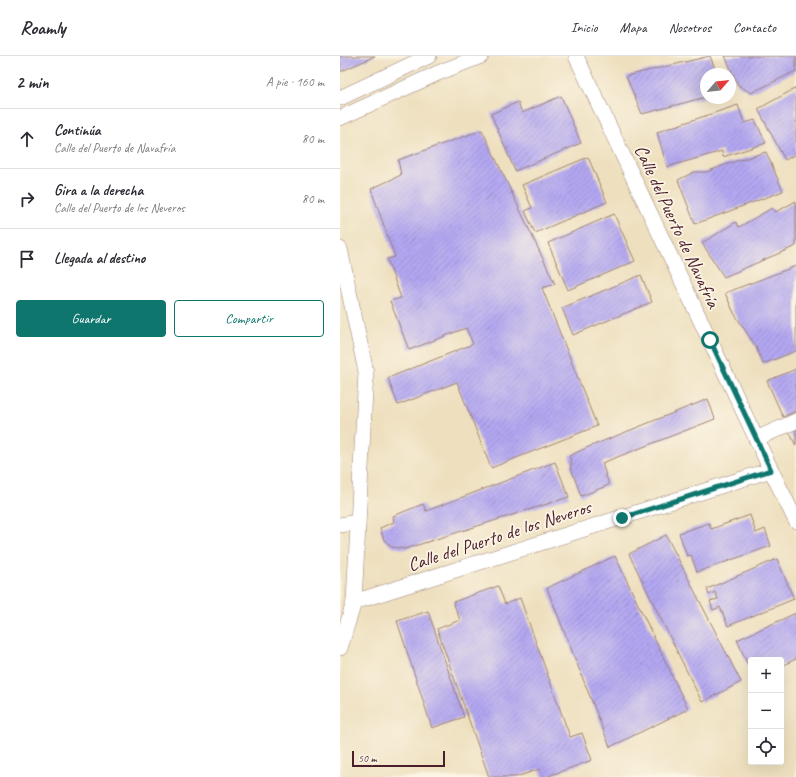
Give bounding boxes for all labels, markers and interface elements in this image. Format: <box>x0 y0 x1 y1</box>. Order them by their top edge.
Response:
text: Roamly <box>20 16 66 40</box>
text: Inicio <box>571 19 598 36</box>
text: Mapa <box>620 19 647 36</box>
text: Nosotros <box>669 19 711 36</box>
text: Contacto <box>733 19 776 36</box>
north arrow <box>700 68 736 104</box>
text: 2 min <box>16 72 49 93</box>
text: A pie · 160 m <box>266 74 324 90</box>
text: Continúa <box>54 121 101 140</box>
icon: ahead <box>16 128 38 150</box>
text: 80 m <box>302 131 324 147</box>
text: Calle del Puerto de Navafría <box>54 140 175 156</box>
street label: Calle del Puerto de Navafría <box>629 141 726 313</box>
text: Gira a la derecha <box>54 181 143 200</box>
icon: right <box>16 188 38 210</box>
text: 80 m <box>302 191 324 207</box>
text: Calle del Puerto de los Neveros <box>54 200 185 216</box>
icon: arrive <box>16 248 38 270</box>
text: Llegada al destino <box>54 249 145 268</box>
button: Guardar <box>16 300 166 337</box>
button: Compartir <box>174 300 324 337</box>
route start <box>701 331 719 349</box>
street label: Calle del Puerto de los Neveros <box>405 495 595 577</box>
route end <box>613 509 631 527</box>
map controls <box>748 657 784 765</box>
button: + <box>748 657 784 693</box>
button: − <box>748 693 784 729</box>
button: locate <box>748 729 784 765</box>
scale bar <box>352 749 445 768</box>
text: 50 m <box>358 751 377 765</box>

